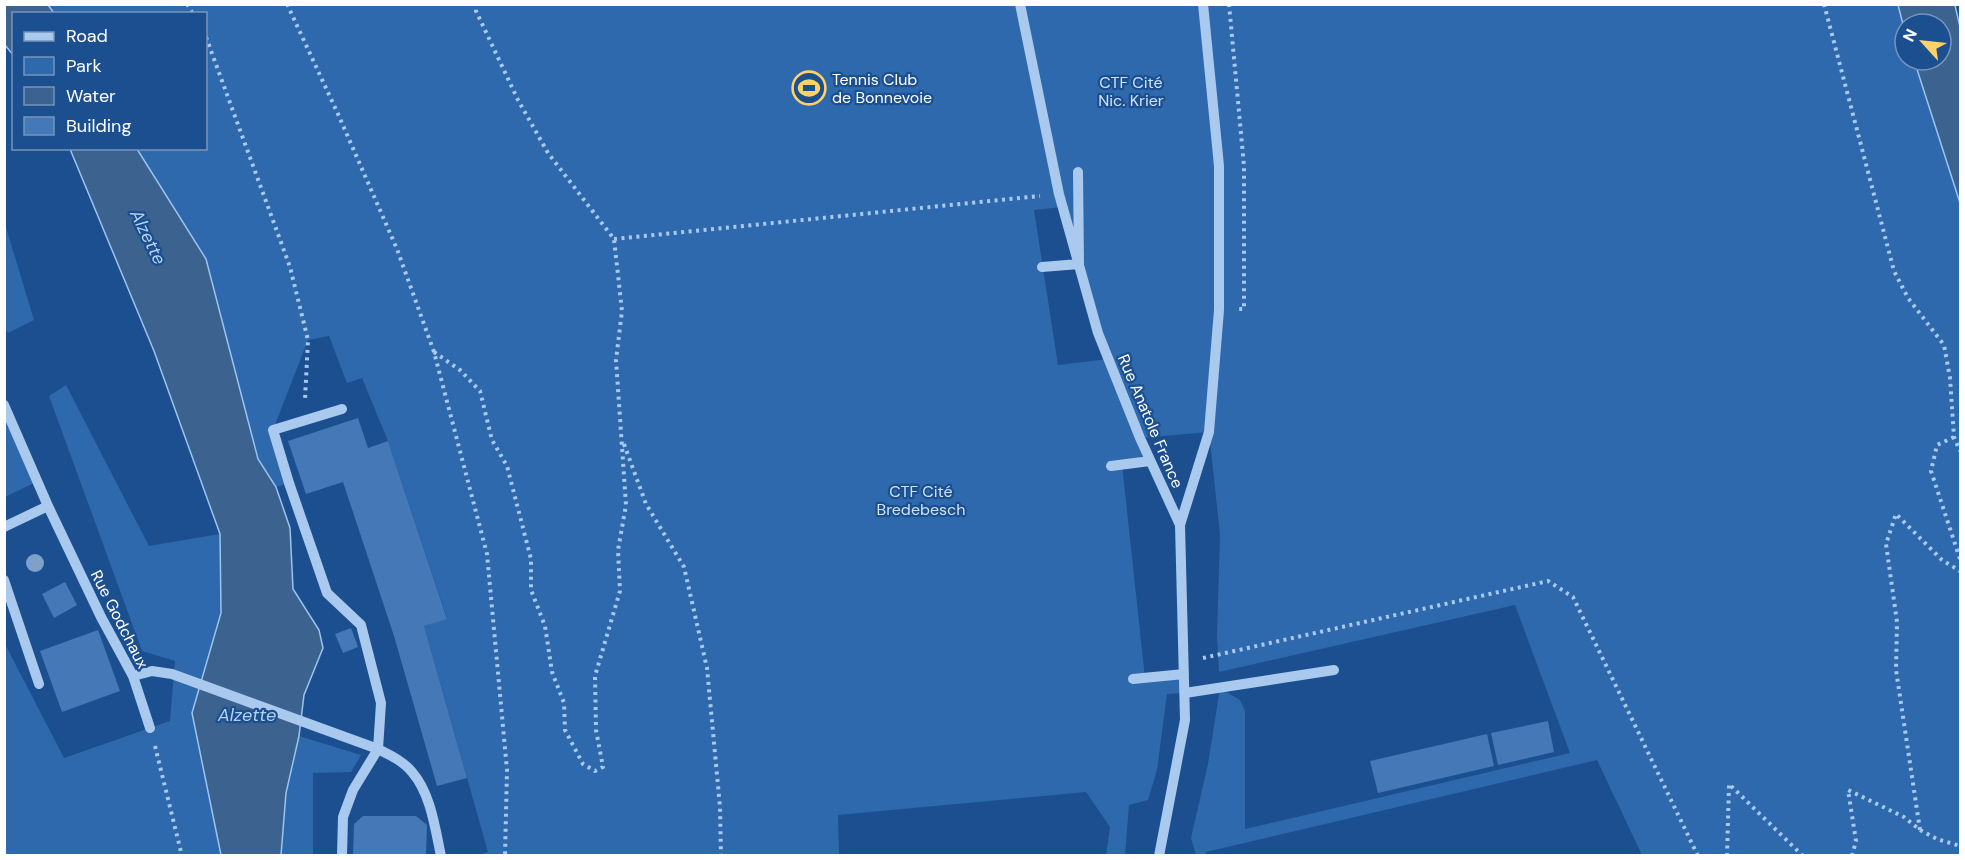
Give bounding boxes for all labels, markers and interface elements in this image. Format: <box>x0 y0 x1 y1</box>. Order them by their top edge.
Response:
legend <box>12 12 207 150</box>
north arrow <box>1893 12 1953 72</box>
text: Road <box>66 24 108 48</box>
text: N <box>1898 25 1922 45</box>
text: Park <box>66 54 102 78</box>
place label: Tennis Club de Bonnevoie <box>832 69 932 108</box>
sports icon: Tennis Club de Bonnevoie <box>791 70 827 106</box>
park label: CTF Cité Nic. Krier <box>1098 72 1164 111</box>
text: Water <box>66 84 116 108</box>
text: Building <box>66 114 131 138</box>
water label: Alzette <box>124 205 172 269</box>
street label: Rue Anatole France <box>1113 351 1188 491</box>
park label: CTF Cité Bredebesch <box>877 481 965 520</box>
street label: Rue Godchaux <box>86 566 153 672</box>
water label: Alzette <box>217 703 276 727</box>

